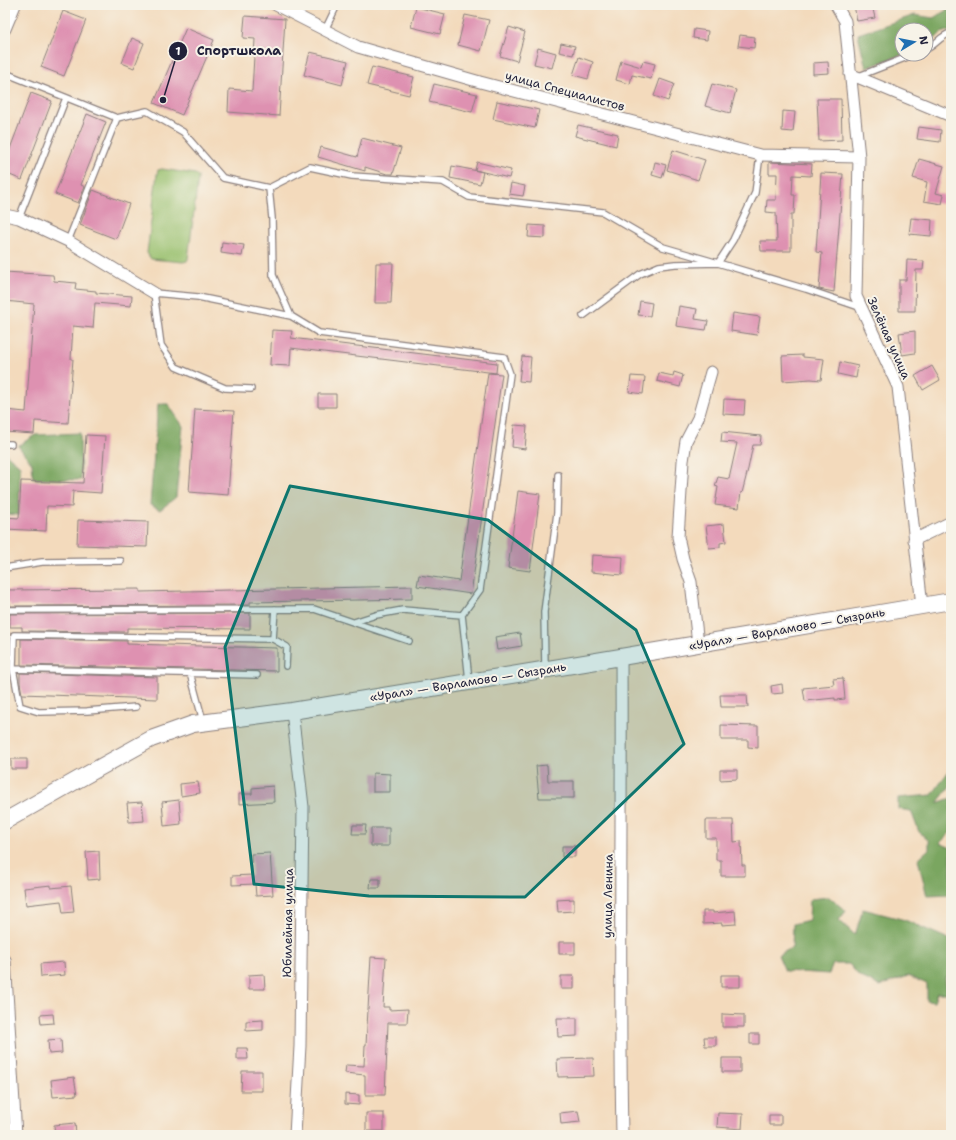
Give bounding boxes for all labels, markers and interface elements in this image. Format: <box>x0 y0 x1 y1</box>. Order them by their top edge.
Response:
north arrow <box>894 22 934 62</box>
text: N <box>915 35 932 46</box>
callout: Спортшкола <box>168 38 289 63</box>
text: Спортшкола <box>197 42 281 59</box>
text: 1 <box>175 43 181 59</box>
street label: улица Специалистов <box>503 67 627 115</box>
street label: Зелёная улица <box>864 294 915 382</box>
street label: «Урал» — Варламово — Сызрань <box>688 604 886 654</box>
street label: «Урал» — Варламово — Сызрань <box>369 659 567 705</box>
street label: улица Ленина <box>599 853 617 938</box>
street label: Юбилейная улица <box>279 868 297 978</box>

